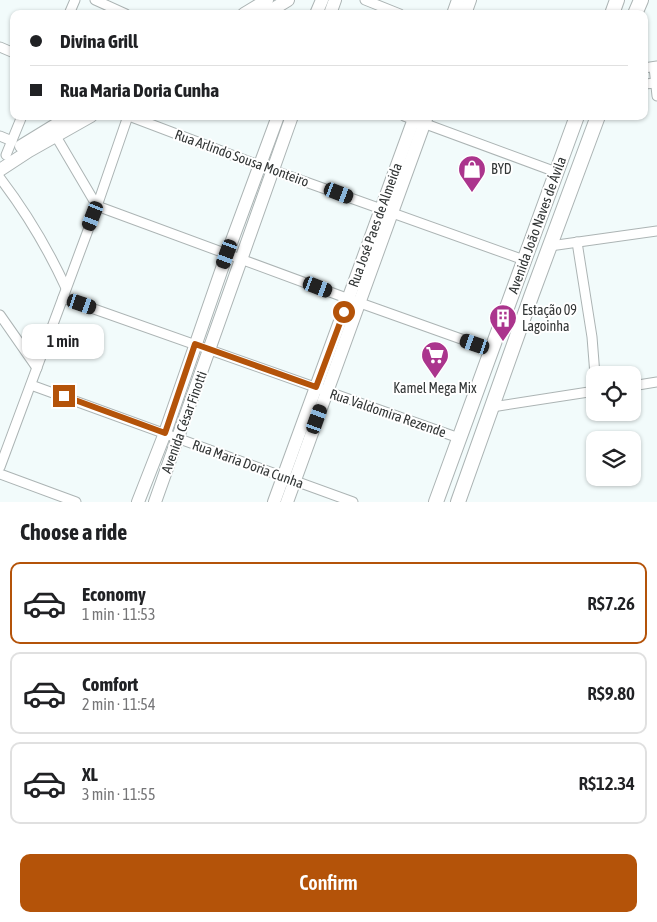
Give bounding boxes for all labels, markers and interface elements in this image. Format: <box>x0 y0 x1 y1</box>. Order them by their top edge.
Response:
text: Divina Grill <box>60 30 138 52</box>
text: Rua Maria Doria Cunha <box>60 79 219 101</box>
street label: Rua Arlindo Sousa Monteiro <box>173 126 311 190</box>
shop icon: BYD <box>457 154 487 193</box>
street label: Avenida João Naves de Ávila <box>505 154 569 296</box>
street label: Rua José Paes de Almeida <box>345 161 405 289</box>
place label: BYD <box>491 161 512 177</box>
car <box>322 181 355 205</box>
car <box>80 199 105 233</box>
car <box>214 237 239 271</box>
car <box>301 275 334 299</box>
car <box>65 292 98 316</box>
route start <box>333 301 355 323</box>
place label: Estação 09 Lagoinha <box>522 302 577 334</box>
building icon: Estação 09 Lagoinha <box>488 303 518 342</box>
callout: 1 min <box>23 324 105 358</box>
text: 1 min <box>47 332 79 350</box>
car <box>458 332 491 356</box>
supermarket icon: Kamel Mega Mix <box>420 340 450 379</box>
map controls <box>586 366 641 486</box>
button: locate <box>586 366 641 421</box>
street label: Avenida César Finotti <box>158 369 210 475</box>
place label: Kamel Mega Mix <box>393 380 477 396</box>
route end <box>53 385 75 407</box>
street label: Rua Valdomira Rezende <box>328 386 448 440</box>
car <box>304 402 329 436</box>
button: layers <box>586 431 641 486</box>
street label: Rua Maria Doria Cunha <box>190 436 306 492</box>
text: Choose a ride <box>20 519 127 545</box>
icon: car <box>22 581 67 626</box>
text: Economy <box>82 583 146 605</box>
text: R$7.26 <box>587 592 635 614</box>
text: 1 min · 11:53 <box>82 605 155 623</box>
icon: car <box>22 671 67 716</box>
text: Comfort <box>82 673 138 695</box>
text: R$9.80 <box>587 682 635 704</box>
text: 2 min · 11:54 <box>82 695 155 713</box>
icon: car <box>22 761 67 806</box>
text: XL <box>82 763 98 785</box>
text: R$12.34 <box>578 772 635 794</box>
text: 3 min · 11:55 <box>82 785 155 803</box>
button: Confirm <box>20 854 637 912</box>

